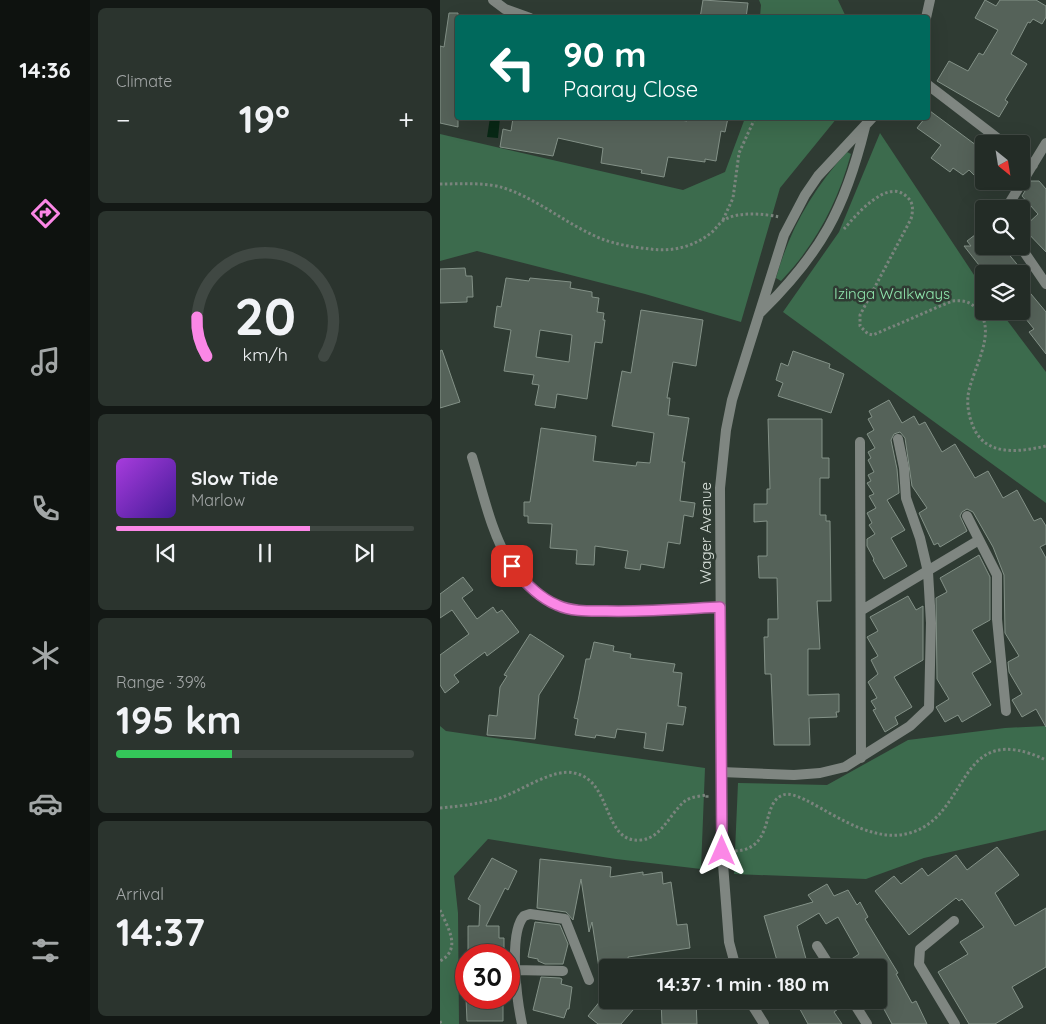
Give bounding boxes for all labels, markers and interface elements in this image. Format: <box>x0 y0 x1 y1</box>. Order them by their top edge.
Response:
text: 90 m <box>563 32 646 76</box>
icon: left <box>480 35 545 100</box>
text: 14:36 <box>19 56 71 84</box>
text: Climate <box>116 71 172 91</box>
text: Paaray Close <box>563 75 698 103</box>
text: 19° <box>239 95 290 143</box>
text: − <box>116 102 131 137</box>
text: + <box>398 102 414 137</box>
north arrow <box>975 135 1030 190</box>
map controls <box>975 135 1030 320</box>
icon: directions <box>28 196 63 231</box>
button: search <box>975 200 1030 255</box>
button: layers <box>975 265 1030 320</box>
text: 20 <box>234 283 296 348</box>
park label: Izinga Walkways <box>834 284 950 303</box>
text: km/h <box>242 343 288 365</box>
icon: music <box>28 344 63 379</box>
text: Slow Tide <box>191 466 279 490</box>
street label: Wager Avenue <box>696 482 715 584</box>
text: Marlow <box>191 490 245 510</box>
icon: phone <box>28 491 63 526</box>
icon: previous <box>152 539 180 567</box>
icon: pause <box>251 539 279 567</box>
icon: next <box>350 539 378 567</box>
pin <box>491 545 533 587</box>
icon: arrive <box>498 552 526 580</box>
icon: climate <box>28 638 63 673</box>
text: Range · 39% <box>116 672 206 692</box>
text: 195 km <box>116 696 242 744</box>
icon: car <box>28 786 63 821</box>
position arrow <box>695 824 747 876</box>
text: Arrival <box>116 884 164 904</box>
text: 14:37 <box>116 908 205 956</box>
icon: filters <box>28 933 63 968</box>
speed limit sign: 30 <box>455 944 520 1009</box>
text: 14:37 · 1 min · 180 m <box>657 972 829 996</box>

